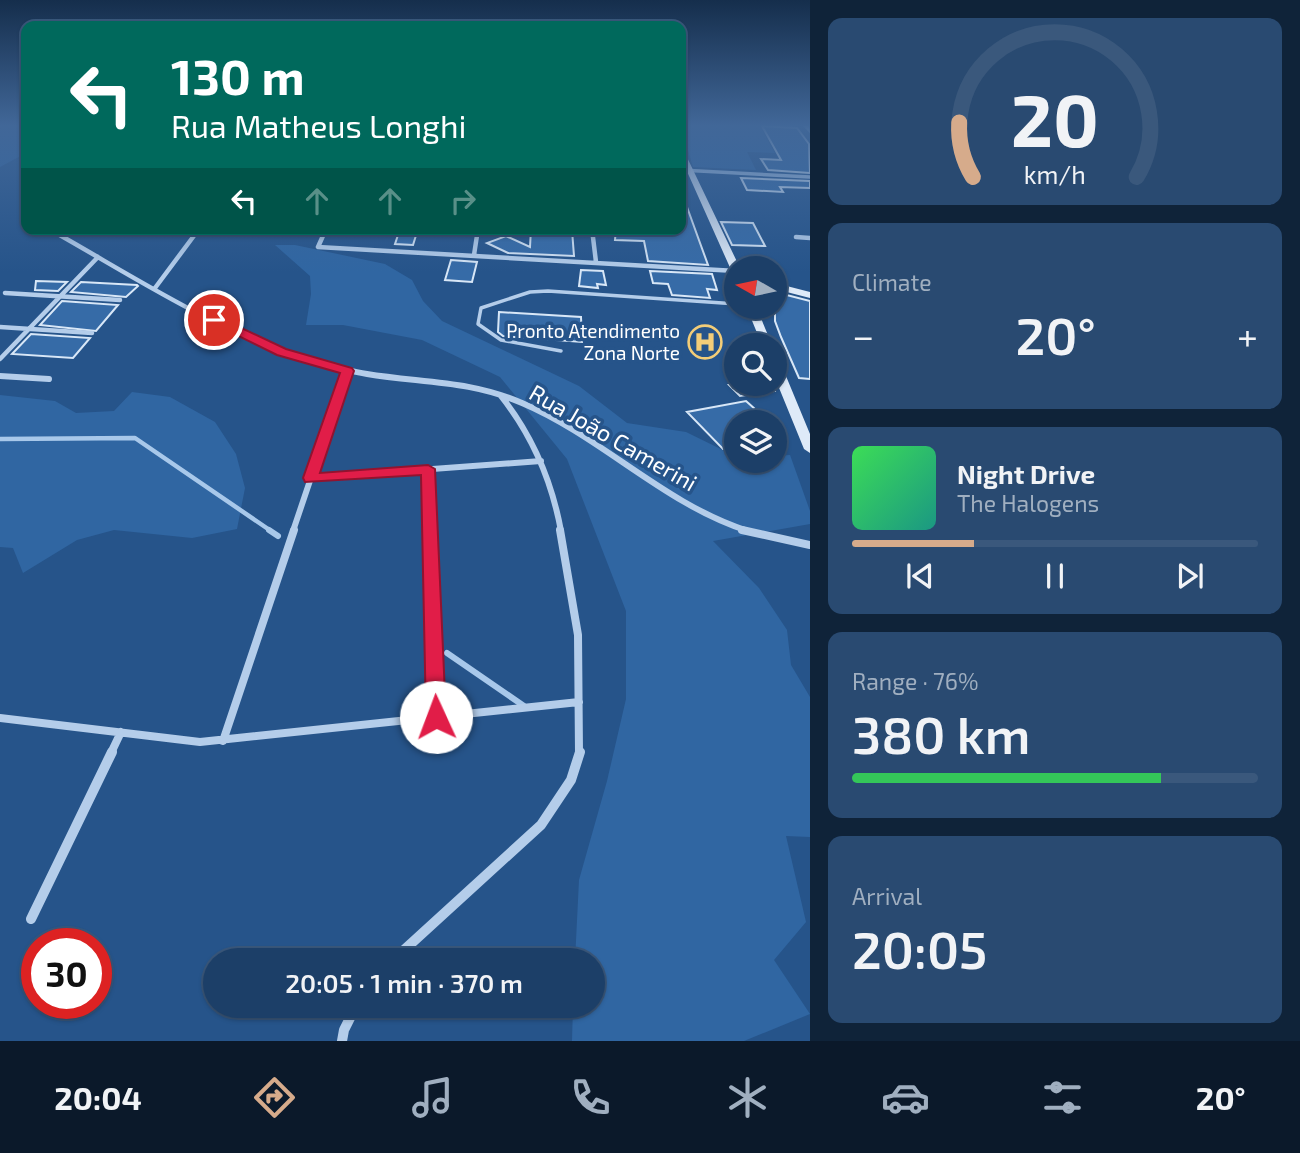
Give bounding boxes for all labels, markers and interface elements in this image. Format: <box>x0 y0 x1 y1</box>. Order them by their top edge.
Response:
text: 130 m <box>171 46 305 105</box>
icon: left <box>56 49 147 140</box>
text: 20 <box>1011 75 1099 163</box>
text: Rua Matheus Longhi <box>171 106 467 144</box>
text: km/h <box>1024 159 1086 189</box>
icon: left <box>225 182 263 220</box>
icon: ahead <box>298 182 336 220</box>
icon: ahead <box>371 182 409 220</box>
icon: right <box>444 182 482 220</box>
north arrow <box>724 256 788 318</box>
map controls <box>724 256 787 473</box>
text: Climate <box>852 268 932 296</box>
pin <box>184 290 244 350</box>
icon: arrive <box>195 301 233 339</box>
text: 20° <box>1015 303 1096 365</box>
text: − <box>852 312 874 358</box>
text: + <box>1237 312 1258 358</box>
place label: Pronto Atendimento Zona Norte <box>506 319 680 364</box>
hospital icon: Pronto Atendimento Zona Norte <box>686 323 724 361</box>
button: search <box>724 333 787 396</box>
street label: Rua João Camerini <box>525 378 702 496</box>
button: layers <box>724 410 787 473</box>
text: Night Drive <box>957 458 1095 489</box>
text: The Halogens <box>957 489 1099 517</box>
icon: previous <box>901 557 939 595</box>
icon: pause <box>1036 557 1074 595</box>
icon: next <box>1171 557 1209 595</box>
text: Range · 76% <box>852 667 978 695</box>
position arrow <box>399 680 473 754</box>
text: 380 km <box>852 702 1031 764</box>
text: Arrival <box>852 882 922 910</box>
text: 20:05 <box>852 917 987 979</box>
speed limit sign: 30 <box>21 928 112 1019</box>
text: 20:05 · 1 min · 370 m <box>285 967 523 998</box>
icon: directions <box>250 1073 299 1122</box>
icon: music <box>408 1073 457 1122</box>
icon: phone <box>566 1073 615 1122</box>
icon: climate <box>723 1073 772 1122</box>
icon: car <box>881 1073 930 1122</box>
icon: filters <box>1038 1073 1087 1122</box>
text: 20:04 <box>54 1078 142 1116</box>
text: 20° <box>1196 1078 1246 1116</box>

